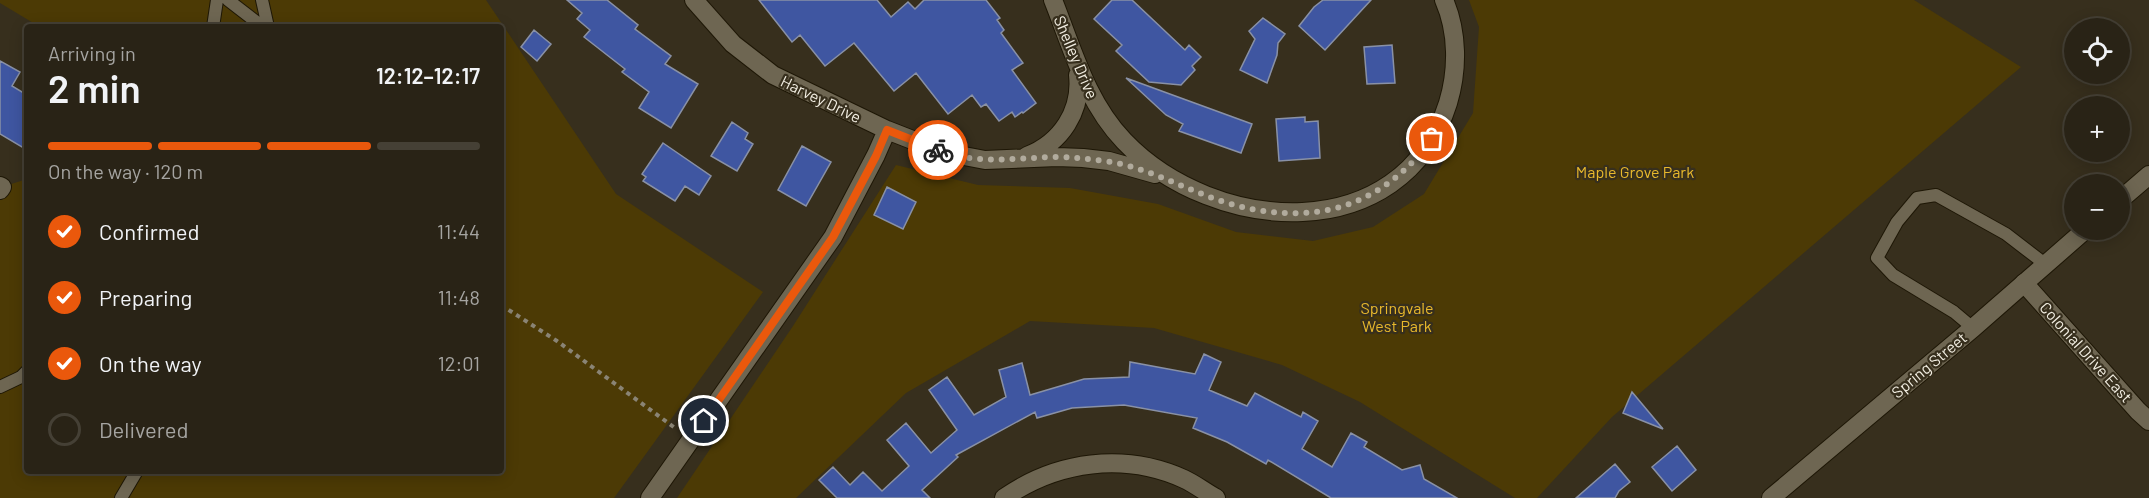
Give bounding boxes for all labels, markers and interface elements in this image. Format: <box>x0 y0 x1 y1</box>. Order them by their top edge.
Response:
street label: Shelley Drive <box>1050 12 1102 101</box>
map controls <box>2064 18 2130 240</box>
button: locate <box>2064 18 2130 84</box>
text: Arriving in <box>48 41 136 65</box>
text: 12:12–12:17 <box>376 62 480 88</box>
text: 2 min <box>48 64 141 111</box>
street label: Harvey Drive <box>778 71 864 126</box>
button: + <box>2064 96 2130 162</box>
pin <box>1406 113 1457 164</box>
courier <box>908 120 968 180</box>
icon: bag <box>1415 122 1448 155</box>
icon: bike <box>922 134 955 167</box>
text: On the way · 120 m <box>48 159 203 183</box>
park label: Maple Grove Park <box>1576 162 1694 181</box>
button: − <box>2064 174 2130 240</box>
icon: check <box>48 215 81 248</box>
text: Confirmed <box>99 218 199 244</box>
text: 11:44 <box>437 219 480 243</box>
icon: check <box>48 281 81 314</box>
text: Preparing <box>99 284 192 310</box>
text: 11:48 <box>438 285 480 309</box>
street label: Colonial Drive East <box>2036 297 2137 406</box>
park label: Springvale West Park <box>1360 298 1434 335</box>
street label: Spring Street <box>1887 328 1970 402</box>
icon: check <box>48 347 81 380</box>
text: On the way <box>99 350 202 376</box>
text: 12:01 <box>438 351 480 375</box>
pin <box>678 395 729 446</box>
icon: home <box>687 404 720 437</box>
text: Delivered <box>99 416 188 442</box>

